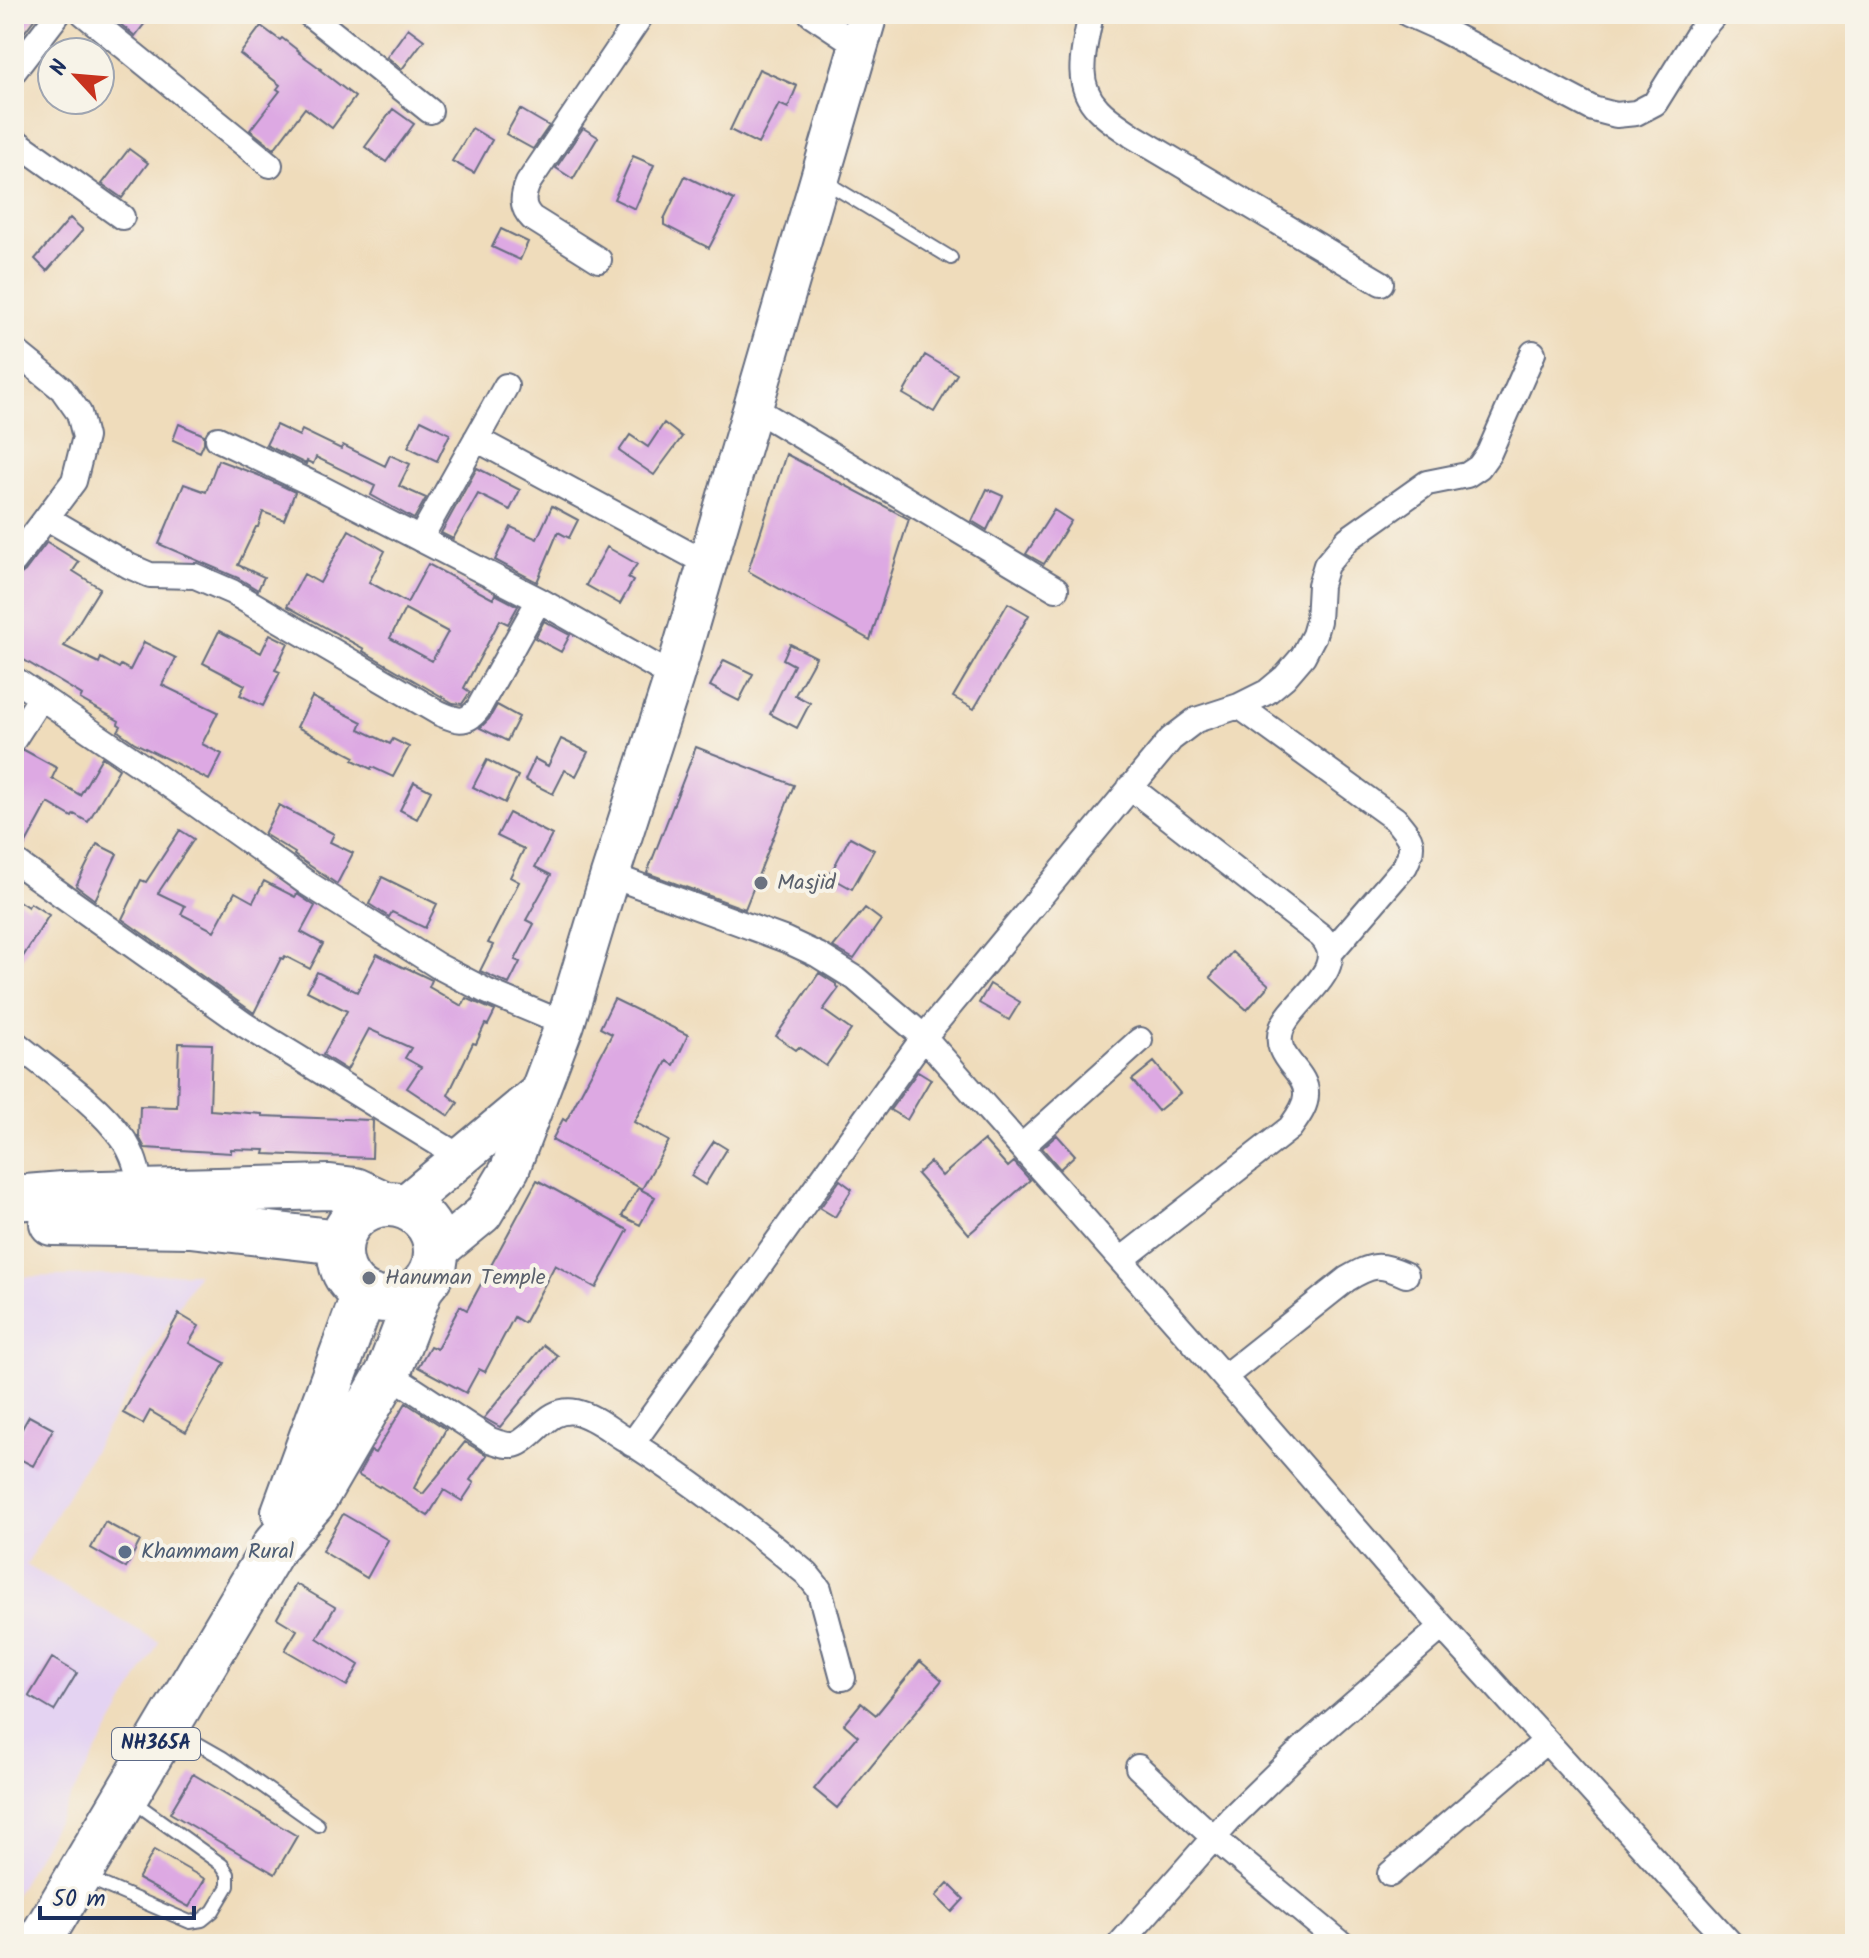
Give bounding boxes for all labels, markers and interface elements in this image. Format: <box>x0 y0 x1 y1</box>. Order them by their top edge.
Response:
north arrow <box>36 36 116 116</box>
text: N <box>41 54 79 82</box>
place label: Masjid <box>777 866 837 901</box>
marker: Masjid <box>752 874 770 892</box>
place label: Hanuman Temple <box>385 1261 546 1296</box>
marker: Hanuman Temple <box>360 1269 378 1287</box>
place label: Khammam Rural <box>141 1535 295 1570</box>
marker: Khammam Rural <box>116 1543 134 1561</box>
road number: NH365A <box>112 1728 200 1760</box>
scale bar <box>40 1870 194 1920</box>
text: 50 m <box>52 1880 106 1919</box>

